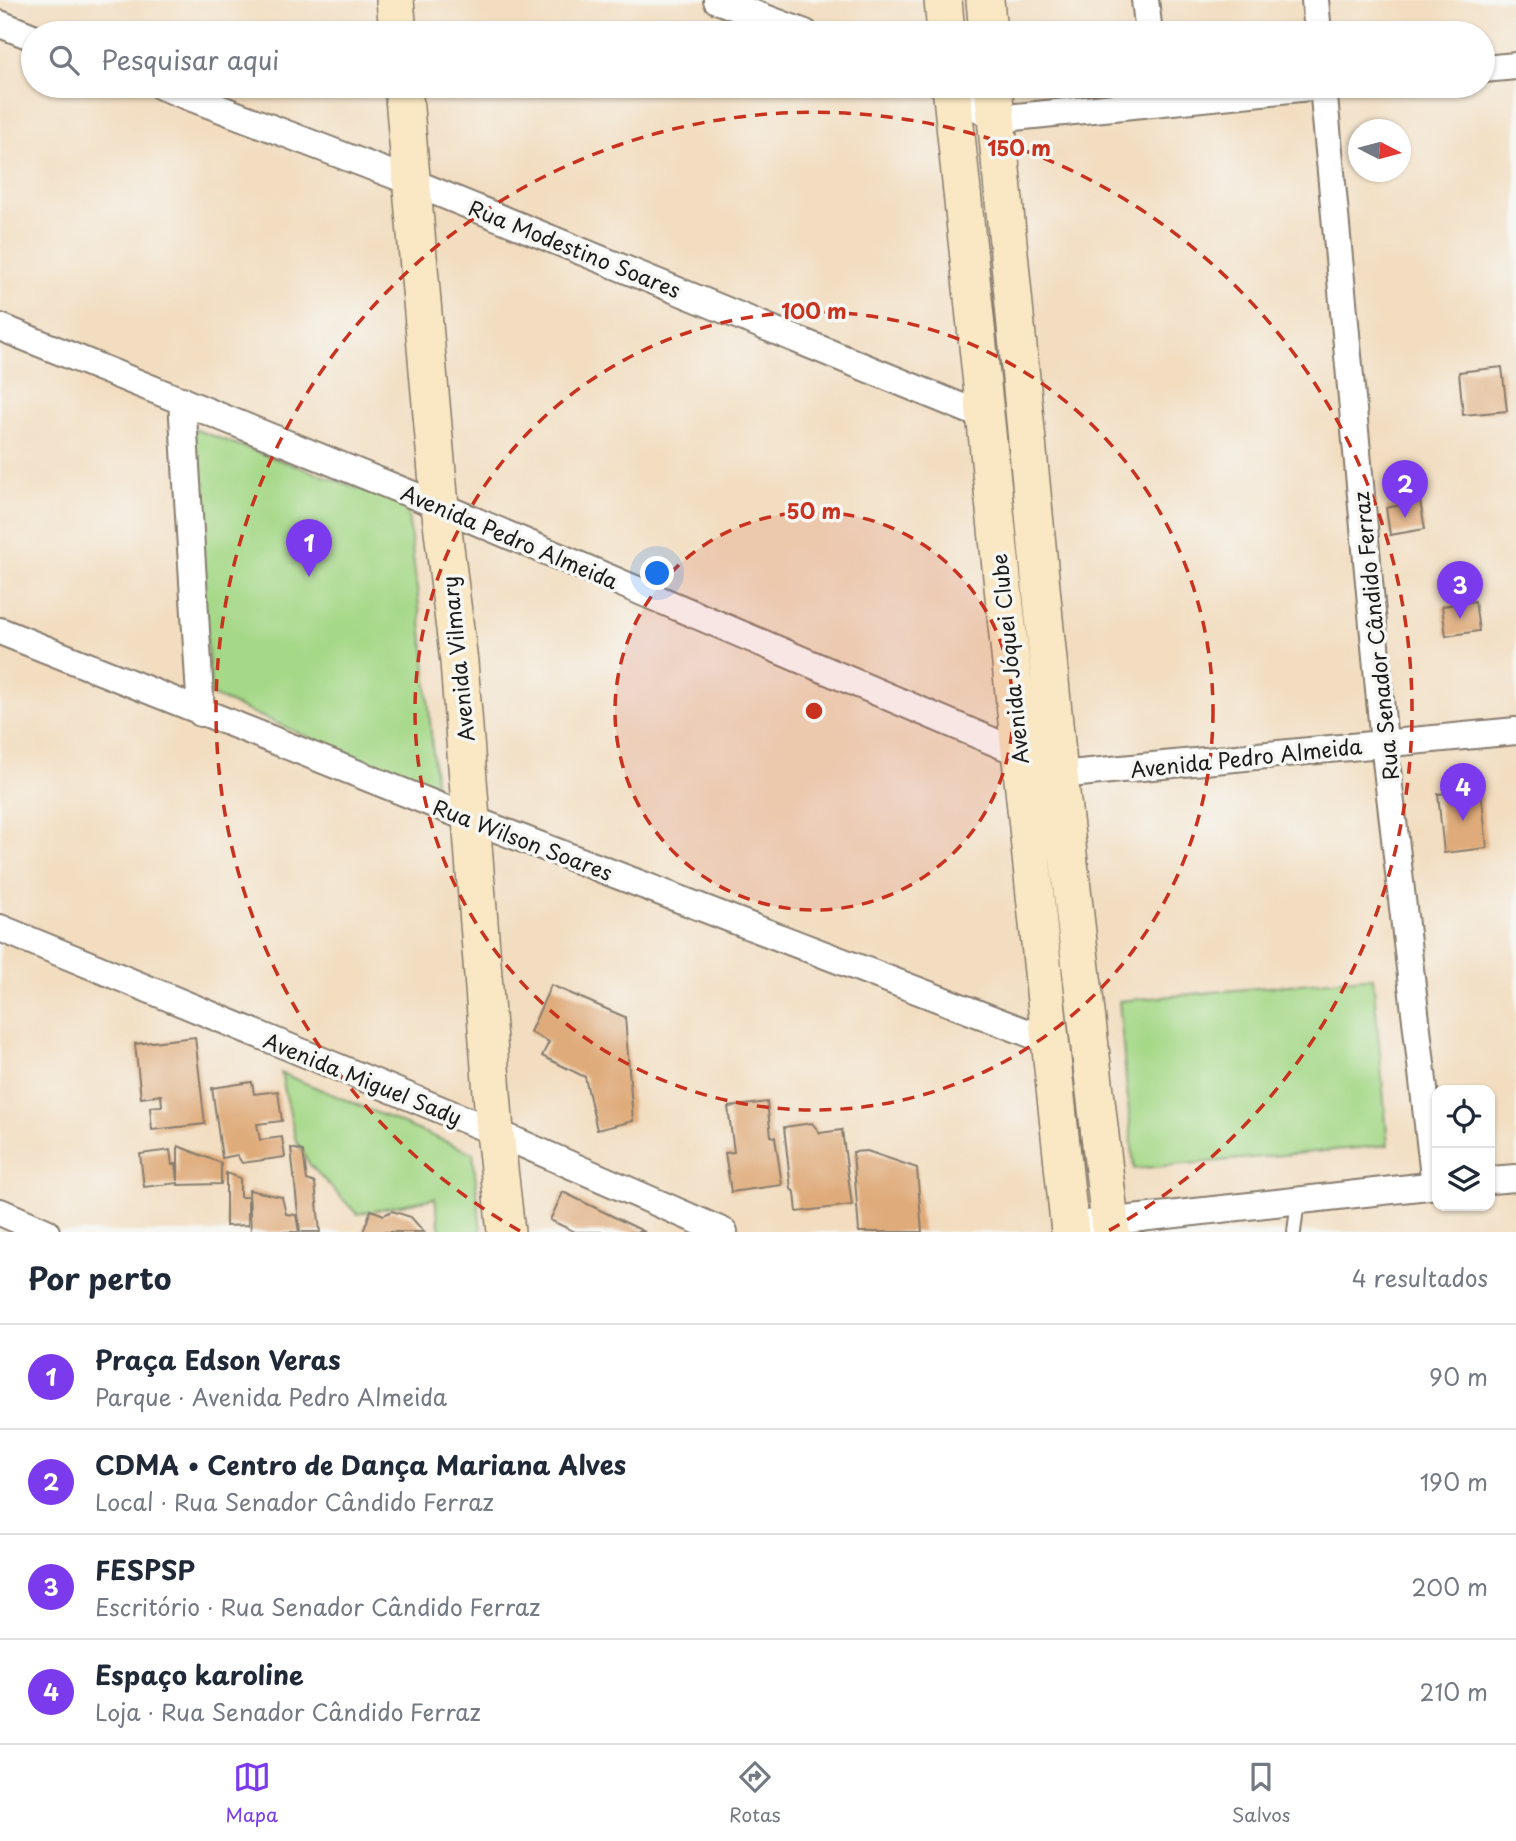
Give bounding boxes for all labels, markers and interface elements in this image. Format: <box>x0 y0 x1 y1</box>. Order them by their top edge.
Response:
search box <box>21 21 1495 98</box>
text: Pesquisar aqui <box>101 40 279 79</box>
icon: search <box>45 41 83 79</box>
north arrow <box>1348 119 1411 182</box>
text: 150 m <box>987 131 1051 163</box>
street label: Rua Modestino Soares <box>464 191 686 305</box>
text: 100 m <box>781 294 847 326</box>
pin: 2 <box>1382 460 1428 518</box>
street label: Avenida Pedro Almeida <box>397 476 623 596</box>
street label: Rua Senador Cândido Ferraz <box>1344 490 1406 782</box>
text: 50 m <box>787 494 841 526</box>
pin: 1 <box>286 519 332 577</box>
street label: Avenida Jóquei Clube <box>982 552 1036 766</box>
your location <box>640 556 674 590</box>
pin: 3 <box>1437 561 1483 619</box>
street label: Avenida Vilmary <box>432 575 482 743</box>
centre of rings <box>802 699 826 723</box>
street label: Avenida Pedro Almeida <box>1129 729 1363 785</box>
pin: 4 <box>1440 763 1486 821</box>
street label: Rua Wilson Soares <box>429 790 617 888</box>
street label: Avenida Miguel Sady <box>259 1024 467 1132</box>
map controls <box>1432 1085 1495 1211</box>
button: locate <box>1432 1085 1495 1148</box>
button: layers <box>1432 1148 1495 1211</box>
text: Por perto <box>28 1255 171 1300</box>
text: 4 resultados <box>1352 1260 1488 1295</box>
text: Praça Edson Veras <box>95 1340 341 1379</box>
text: 1 <box>46 1359 57 1394</box>
text: 90 m <box>1429 1359 1488 1394</box>
text: Parque · Avenida Pedro Almeida <box>95 1379 447 1414</box>
text: CDMA • Centro de Dança Mariana Alves <box>95 1445 626 1484</box>
text: 2 <box>43 1464 59 1499</box>
text: 190 m <box>1420 1464 1488 1499</box>
text: Local · Rua Senador Cândido Ferraz <box>95 1484 494 1519</box>
text: FESPSP <box>95 1550 195 1589</box>
text: 3 <box>43 1569 59 1604</box>
text: 200 m <box>1411 1569 1488 1604</box>
text: Escritório · Rua Senador Cândido Ferraz <box>95 1589 540 1624</box>
text: Espaço karoline <box>95 1655 304 1694</box>
text: 4 <box>43 1674 59 1709</box>
text: 210 m <box>1420 1674 1488 1709</box>
text: Loja · Rua Senador Cândido Ferraz <box>95 1694 481 1729</box>
tab: Mapa <box>226 1758 278 1828</box>
tab: Rotas <box>729 1758 781 1828</box>
tab: Salvos <box>1232 1758 1290 1828</box>

